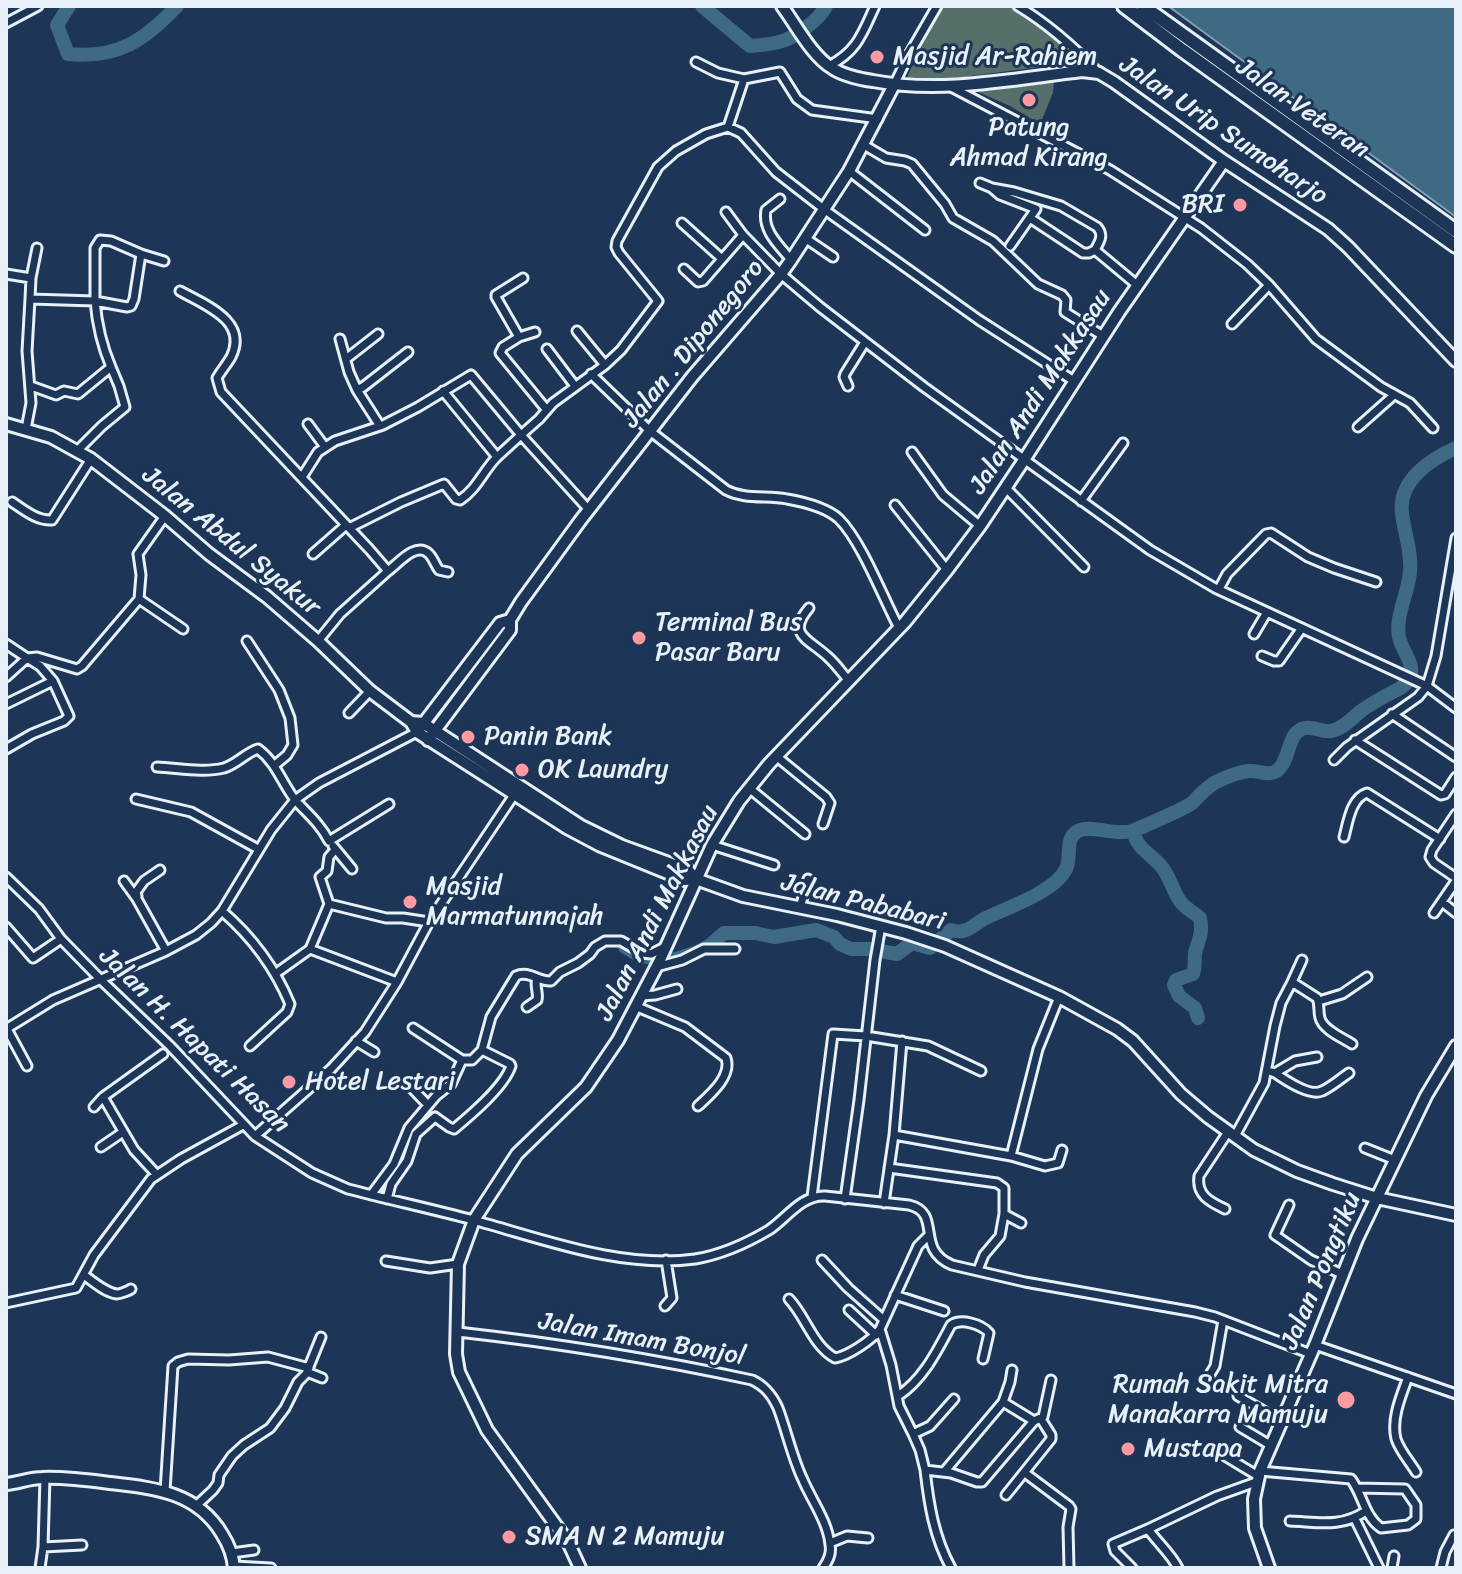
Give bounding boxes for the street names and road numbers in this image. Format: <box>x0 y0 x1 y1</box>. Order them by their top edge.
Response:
street label: Jalan Urip Sumoharjo <box>1113 50 1333 212</box>
street label: Jalan Veteran <box>1229 52 1375 166</box>
street label: Jalan . Diponegoro <box>617 254 771 434</box>
street label: Jalan Andi Makkasau <box>963 284 1119 500</box>
street label: Jalan Abdul Syakur <box>135 460 327 624</box>
street label: Jalan Andi Makkasau <box>590 800 726 1026</box>
street label: Jalan Pababari <box>778 868 948 938</box>
street label: Jalan H. Hapati Hasan <box>92 942 296 1140</box>
street label: Jalan Pongtiku <box>1275 1188 1369 1354</box>
street label: Jalan Imam Bonjol <box>536 1306 748 1374</box>

